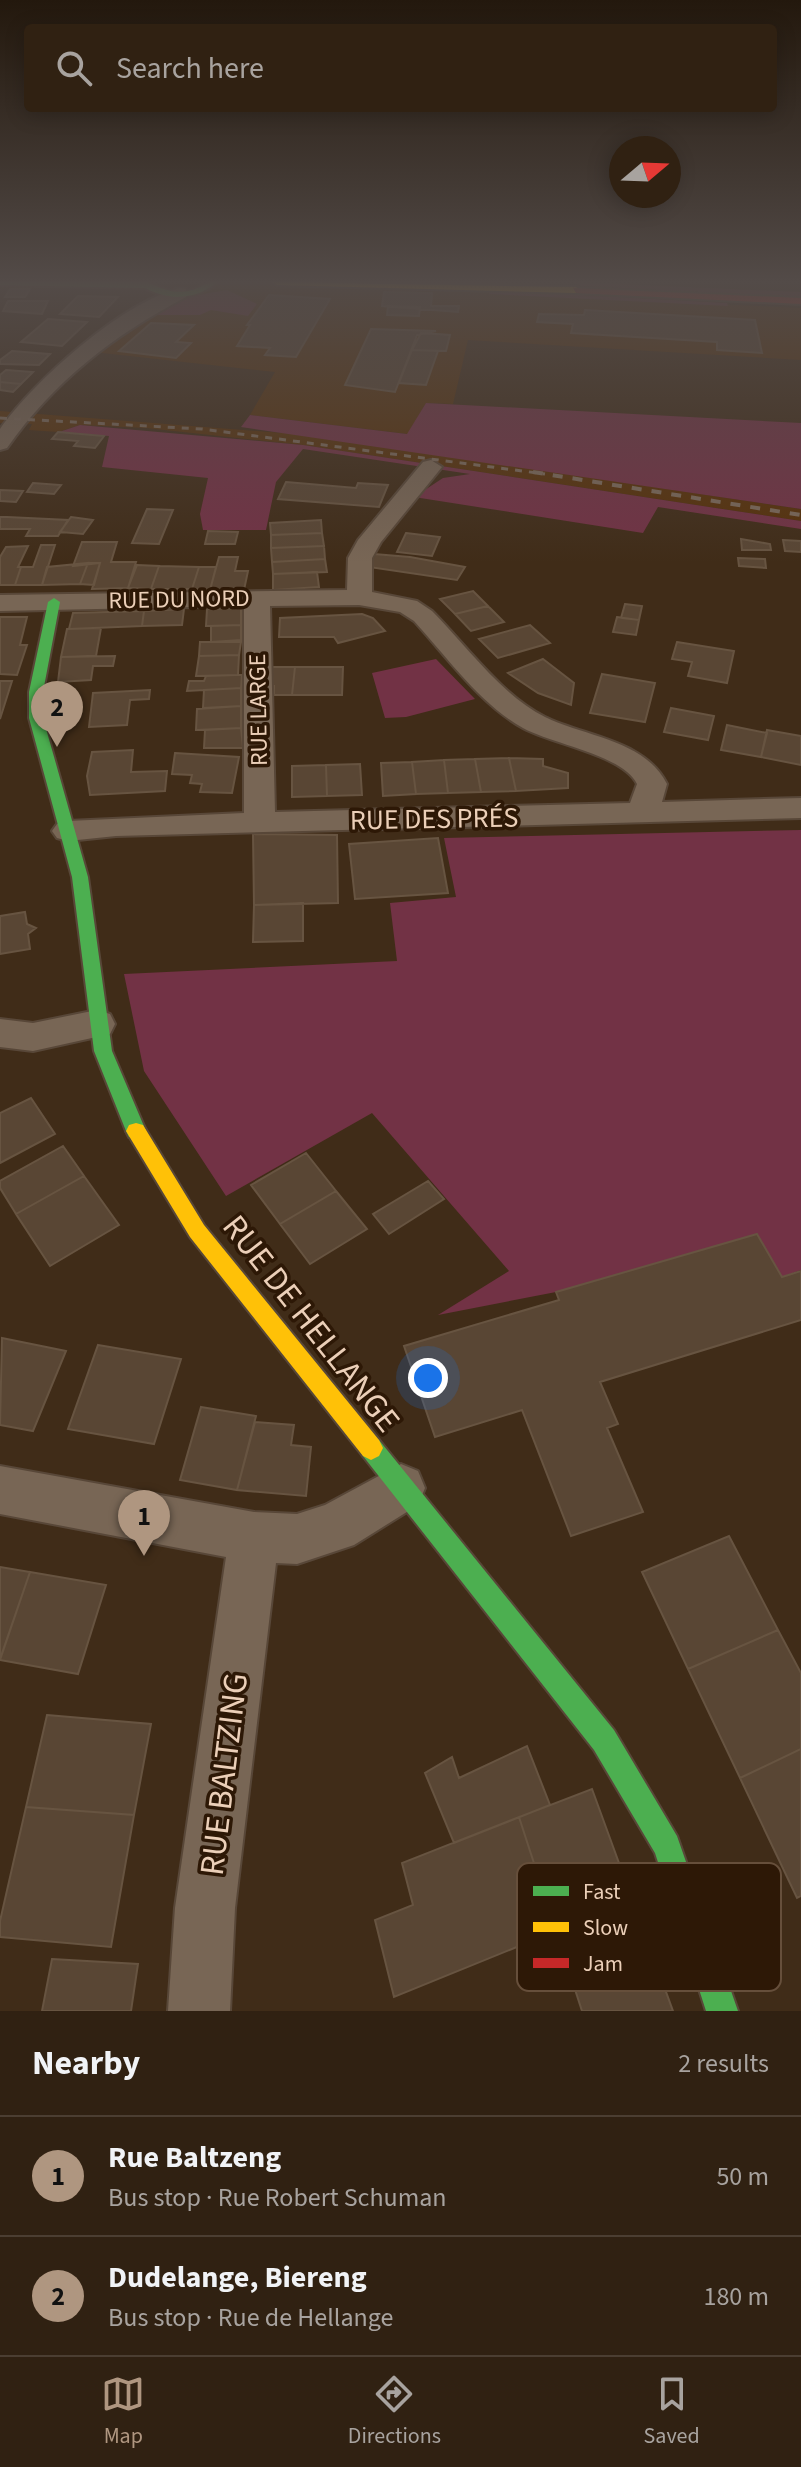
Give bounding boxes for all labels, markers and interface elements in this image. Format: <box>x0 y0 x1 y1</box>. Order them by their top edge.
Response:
search box <box>24 24 777 112</box>
icon: search <box>52 46 96 90</box>
text: Search here <box>116 47 264 90</box>
north arrow <box>609 136 681 208</box>
street label: RUE DU NORD <box>108 581 250 618</box>
street label: RUE LARGE <box>240 653 277 767</box>
pin: 2 <box>31 681 83 747</box>
street label: RUE DES PRÉS <box>349 798 519 840</box>
street label: RUE DE HELLANGE <box>210 1205 411 1443</box>
your location <box>408 1358 448 1398</box>
pin: 1 <box>118 1490 170 1556</box>
street label: RUE BALTZING <box>188 1670 261 1878</box>
legend <box>517 1863 781 1991</box>
text: Fast <box>583 1876 621 1908</box>
text: Slow <box>583 1912 628 1944</box>
text: Jam <box>583 1948 623 1980</box>
text: Nearby <box>32 2039 140 2088</box>
text: 2 results <box>678 2045 769 2082</box>
text: Rue Baltzeng <box>108 2136 281 2179</box>
text: 1 <box>51 2158 65 2195</box>
text: 50 m <box>716 2158 769 2195</box>
text: Bus stop · Rue Robert Schuman <box>108 2179 447 2216</box>
text: Dudelange, Biereng <box>108 2256 367 2299</box>
text: 2 <box>51 2278 65 2315</box>
text: 180 m <box>703 2278 769 2315</box>
text: Bus stop · Rue de Hellange <box>108 2299 393 2336</box>
tab: Map <box>101 2372 145 2452</box>
tab: Directions <box>348 2372 441 2452</box>
tab: Saved <box>644 2372 700 2452</box>

